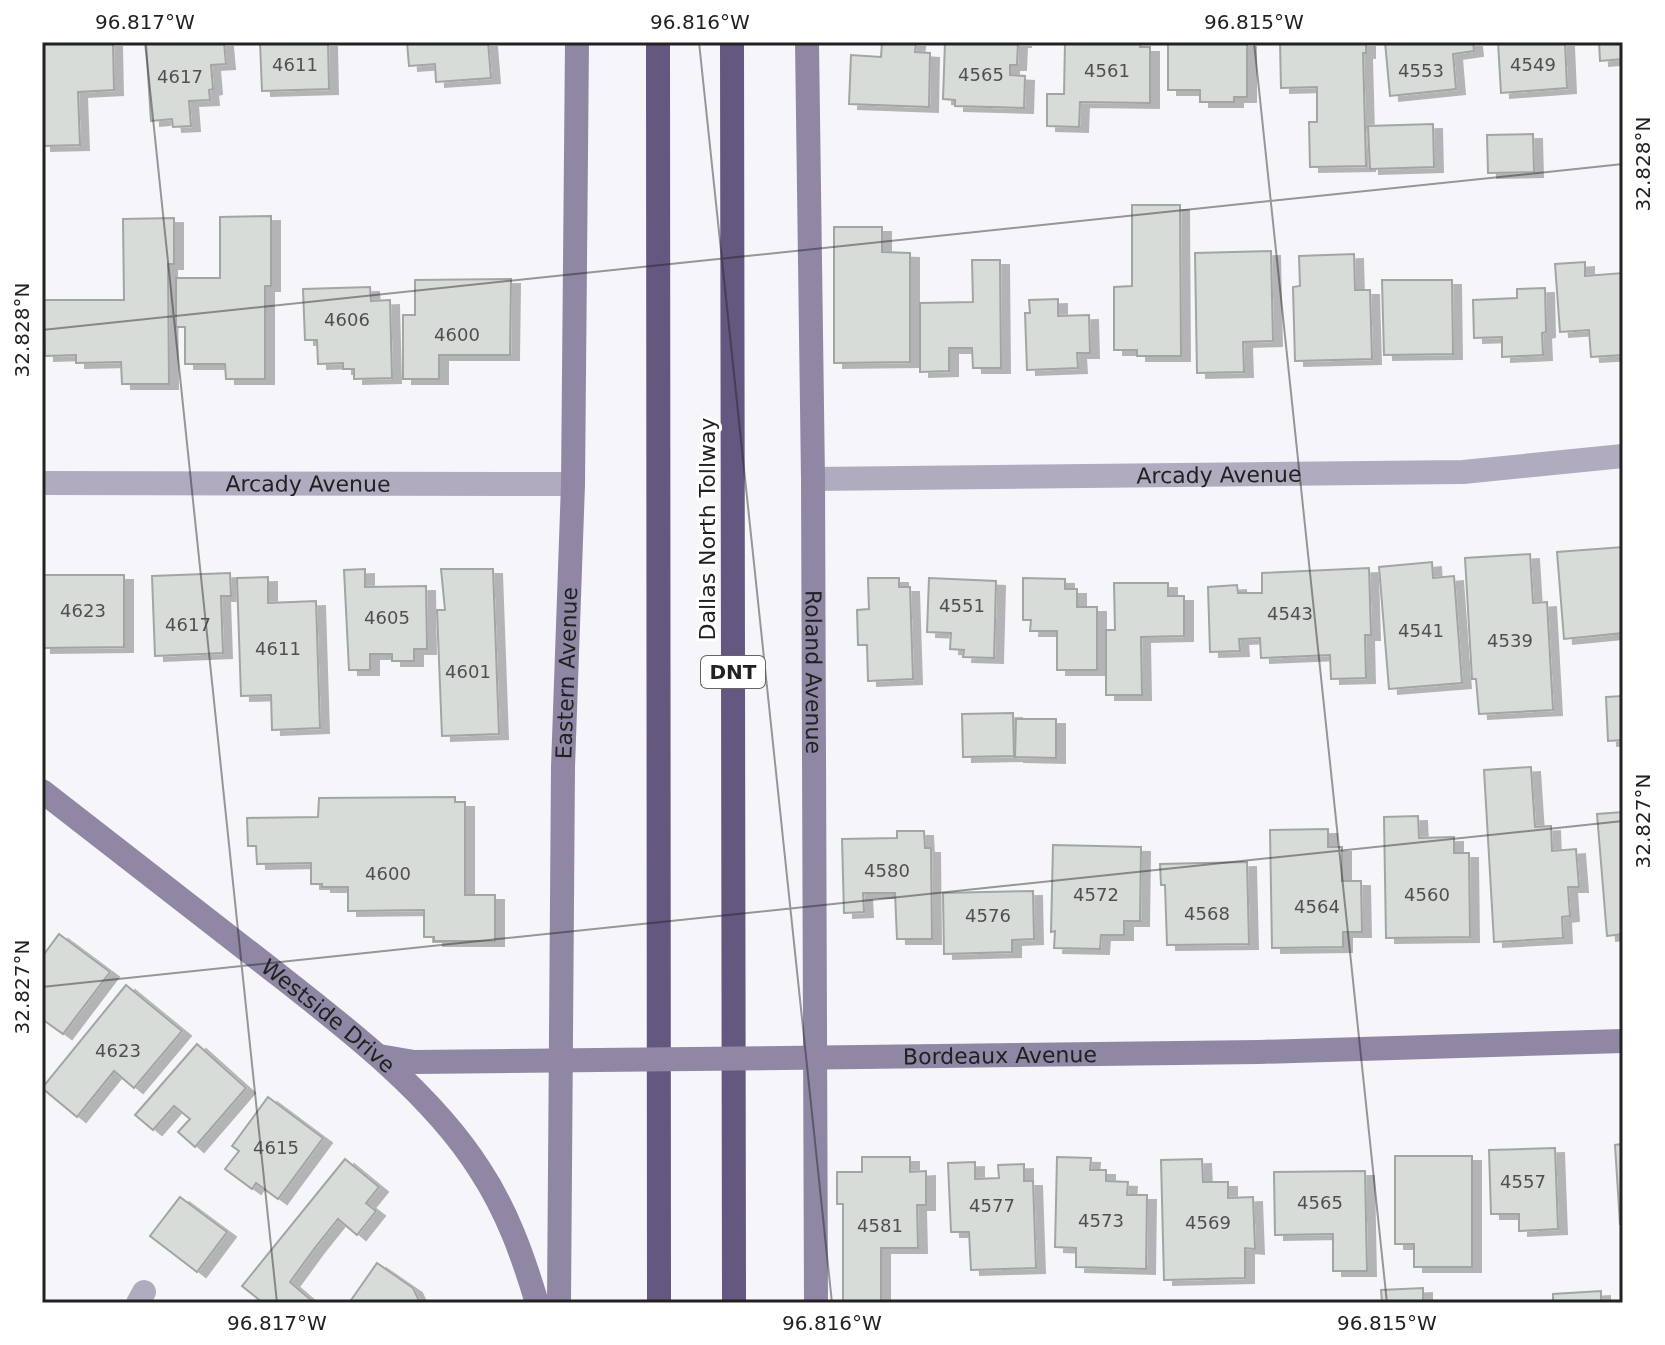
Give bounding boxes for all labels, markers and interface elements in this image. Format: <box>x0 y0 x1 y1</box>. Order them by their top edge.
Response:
text: 96.817°W <box>95 10 195 34</box>
text: 96.816°W <box>650 10 750 34</box>
text: 96.815°W <box>1204 10 1304 34</box>
house number: 4611 <box>272 54 318 75</box>
house number: 4549 <box>1510 54 1556 75</box>
house number: 4561 <box>1084 60 1130 81</box>
house number: 4553 <box>1398 60 1444 81</box>
house number: 4565 <box>958 64 1004 85</box>
house number: 4617 <box>157 66 203 87</box>
text: 32.828°N <box>1631 117 1655 211</box>
text: 32.828°N <box>10 283 34 377</box>
house number: 4606 <box>324 309 370 330</box>
house number: 4600 <box>434 324 480 345</box>
street label: Dallas North Tollway <box>695 418 720 641</box>
street label: Arcady Avenue <box>1136 462 1302 489</box>
street label: Arcady Avenue <box>225 471 391 497</box>
street label: Eastern Avenue <box>551 586 582 760</box>
street label: Roland Avenue <box>800 590 826 754</box>
house number: 4551 <box>939 595 985 616</box>
house number: 4623 <box>60 600 106 621</box>
house number: 4543 <box>1267 603 1313 624</box>
house number: 4605 <box>364 607 410 628</box>
house number: 4617 <box>165 614 211 635</box>
house number: 4541 <box>1398 620 1444 641</box>
house number: 4539 <box>1487 630 1533 651</box>
house number: 4611 <box>255 638 301 659</box>
road number: DNT <box>701 656 765 688</box>
house number: 4601 <box>445 661 491 682</box>
text: 32.827°N <box>1631 774 1655 868</box>
house number: 4580 <box>864 860 910 881</box>
house number: 4600 <box>365 863 411 884</box>
house number: 4572 <box>1073 884 1119 905</box>
house number: 4560 <box>1404 884 1450 905</box>
house number: 4564 <box>1294 896 1340 917</box>
house number: 4568 <box>1184 903 1230 924</box>
house number: 4576 <box>965 905 1011 926</box>
text: 32.827°N <box>10 940 34 1034</box>
street label: Westside Drive <box>256 954 400 1078</box>
house number: 4623 <box>95 1040 141 1061</box>
street label: Bordeaux Avenue <box>903 1042 1097 1069</box>
house number: 4615 <box>253 1137 299 1158</box>
house number: 4557 <box>1500 1171 1546 1192</box>
house number: 4565 <box>1297 1192 1343 1213</box>
house number: 4577 <box>969 1195 1015 1216</box>
house number: 4573 <box>1078 1210 1124 1231</box>
house number: 4569 <box>1185 1212 1231 1233</box>
house number: 4581 <box>857 1215 903 1236</box>
text: 96.817°W <box>227 1311 327 1335</box>
text: 96.816°W <box>782 1311 882 1335</box>
text: 96.815°W <box>1337 1311 1437 1335</box>

